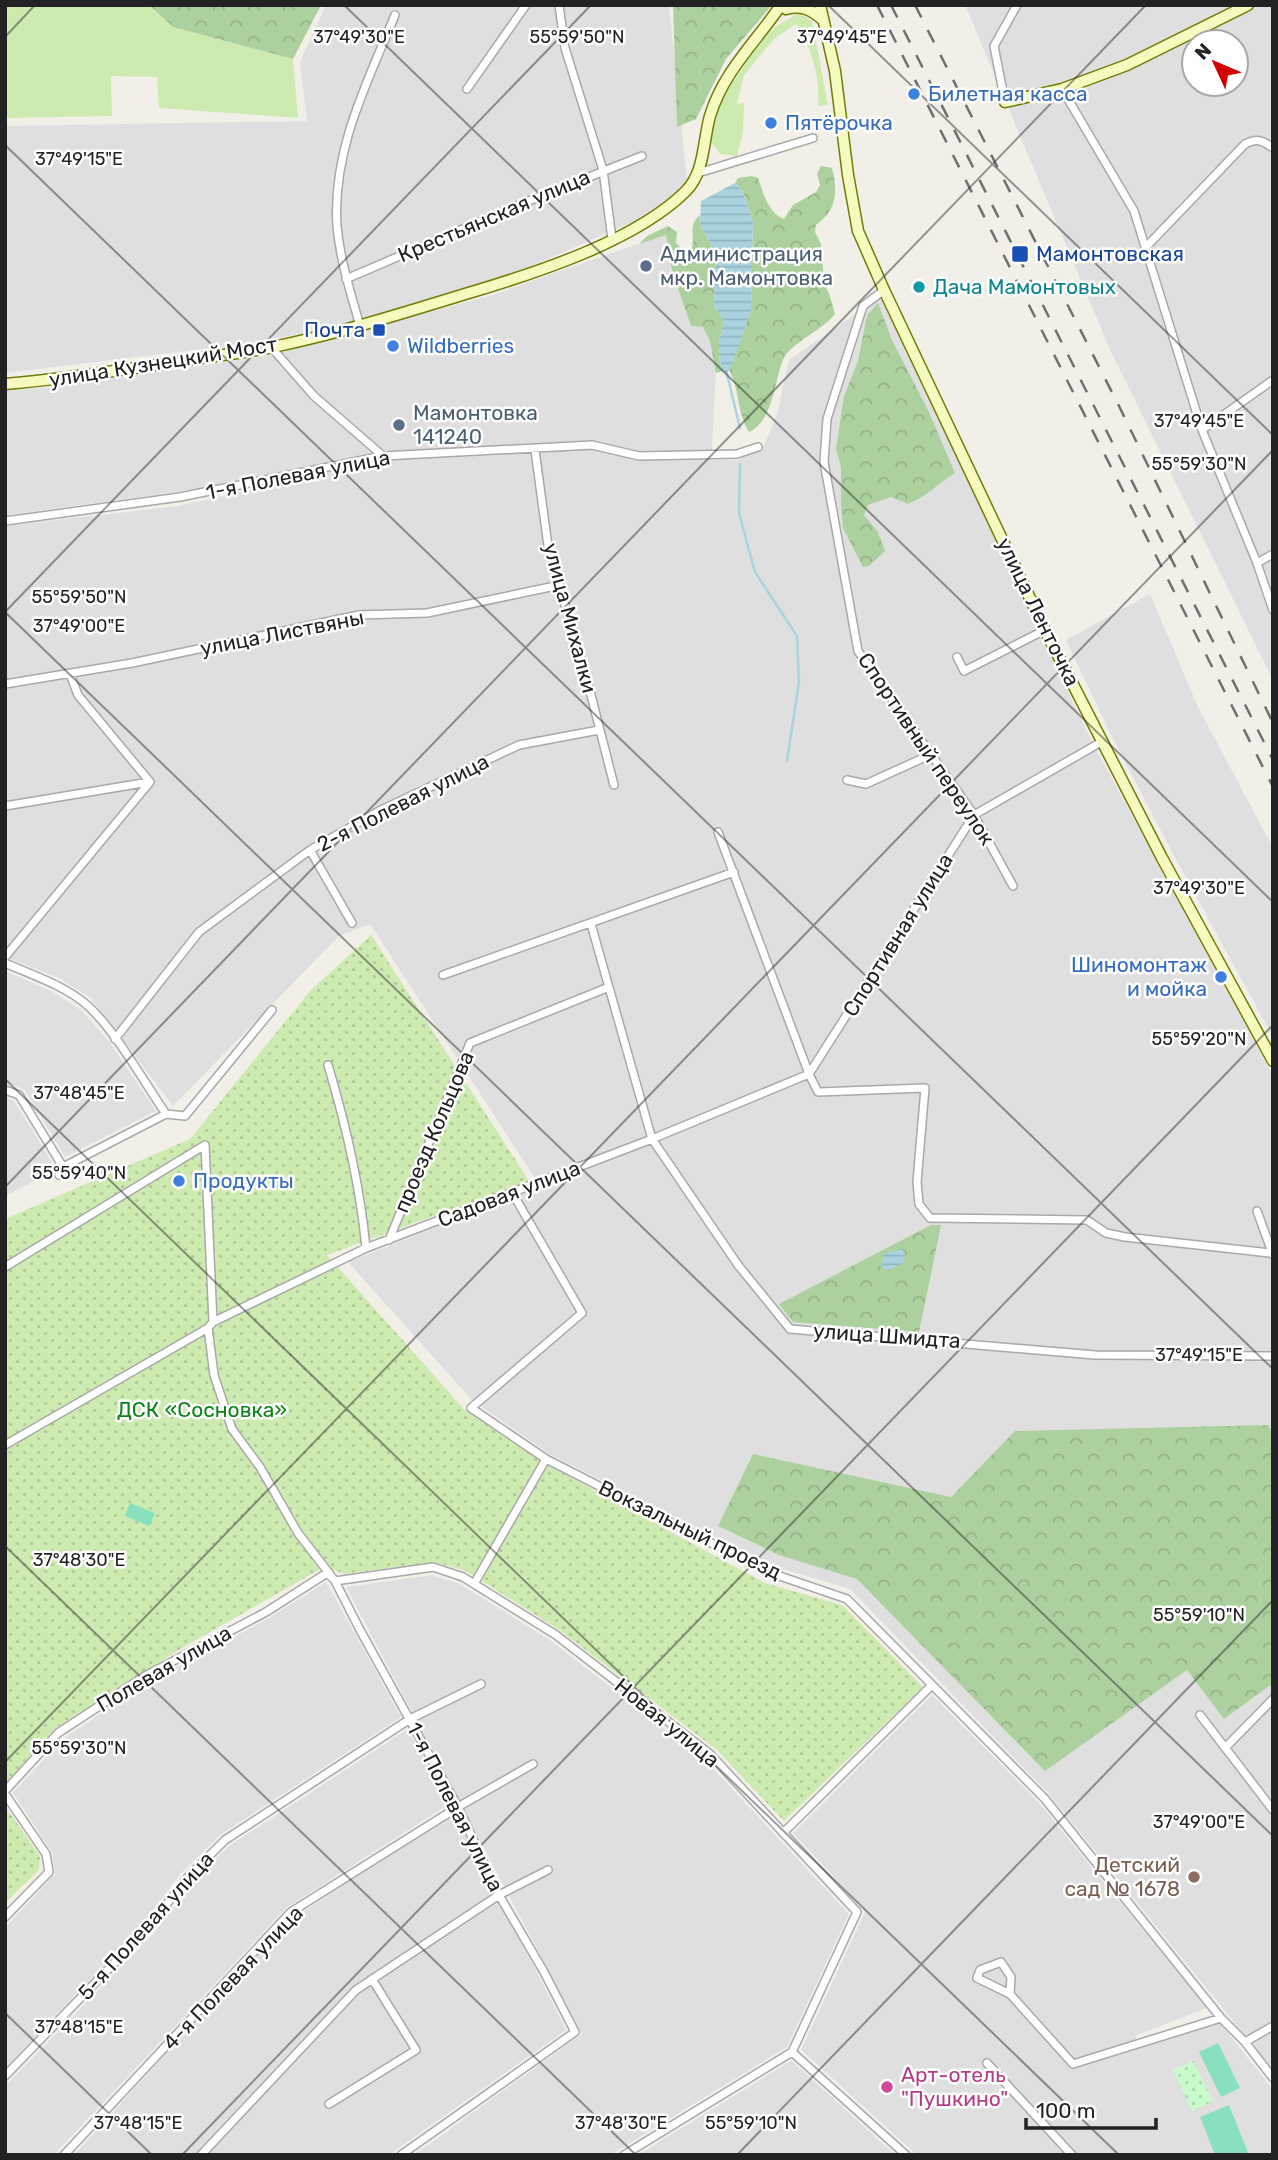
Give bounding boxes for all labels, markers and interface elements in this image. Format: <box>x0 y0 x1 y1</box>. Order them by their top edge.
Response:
text: 37°49'30"E <box>313 26 405 48</box>
text: 55°59'50"N <box>529 26 625 48</box>
text: 37°49'45"E <box>797 26 887 48</box>
north arrow <box>1180 28 1250 98</box>
text: N <box>1190 39 1216 64</box>
place label: Билетная касса <box>928 81 1088 106</box>
marker: Билетная касса <box>906 86 922 102</box>
place label: Пятёрочка <box>785 110 893 135</box>
marker: Пятёрочка <box>763 115 779 131</box>
text: 37°49'15"E <box>35 148 123 170</box>
street label: Крестьянская улица <box>394 164 594 267</box>
place label: Администрация мкр. Мамонтовка <box>660 241 833 290</box>
place label: Мамонтовская <box>1036 241 1184 266</box>
marker: Мамонтовская <box>1010 244 1030 264</box>
marker: Администрация мкр. Мамонтовка <box>638 258 654 274</box>
place label: Дача Мамонтовых <box>933 274 1116 299</box>
marker: Дача Мамонтовых <box>911 279 927 295</box>
place label: Почта <box>304 317 365 342</box>
marker: Почта <box>371 322 387 338</box>
street label: улица Кузнецкий Мост <box>47 331 279 392</box>
place label: Wildberries <box>407 333 514 358</box>
marker: Wildberries <box>385 338 401 354</box>
place label: Мамонтовка 141240 <box>413 400 538 449</box>
text: 37°49'45"E <box>1154 410 1244 432</box>
marker: Мамонтовка 141240 <box>391 417 407 433</box>
street label: 1-я Полевая улица <box>204 444 392 505</box>
text: 55°59'30"N <box>1151 453 1247 475</box>
street label: улица Ленточка <box>992 533 1085 690</box>
street label: улица Михалки <box>538 540 603 696</box>
text: 55°59'50"N <box>31 586 127 608</box>
street label: улица Листвяны <box>198 604 366 661</box>
text: 37°49'00"E <box>33 615 125 637</box>
street label: Спортивный переулок <box>853 648 1000 850</box>
street label: 2-я Полевая улица <box>313 748 493 857</box>
street label: Спортивная улица <box>837 849 958 1021</box>
text: 37°49'30"E <box>1153 877 1245 899</box>
place label: Шиномонтаж и мойка <box>1071 952 1207 1001</box>
marker: Шиномонтаж и мойка <box>1213 969 1229 985</box>
text: 55°59'20"N <box>1152 1028 1246 1050</box>
street label: проезд Кольцова <box>388 1047 479 1216</box>
text: 37°48'45"E <box>33 1082 125 1104</box>
street label: Садовая улица <box>434 1155 584 1232</box>
text: 55°59'40"N <box>32 1162 126 1184</box>
place label: Продукты <box>193 1168 294 1193</box>
marker: Продукты <box>171 1173 187 1189</box>
street label: улица Шмидта <box>812 1318 962 1353</box>
text: 37°49'15"E <box>1155 1344 1243 1366</box>
park label: ДСК «Сосновка» <box>117 1397 287 1422</box>
street label: Вокзальный проезд <box>595 1474 786 1585</box>
text: 37°48'30"E <box>33 1549 125 1571</box>
text: 55°59'10"N <box>1153 1604 1245 1626</box>
street label: Полевая улица <box>92 1620 235 1717</box>
street label: Новая улица <box>610 1673 725 1772</box>
street label: 1-я Полевая улица <box>402 1718 509 1896</box>
text: 55°59'30"N <box>31 1737 127 1759</box>
text: 37°49'00"E <box>1153 1811 1245 1833</box>
street label: 5-я Полевая улица <box>73 1847 219 2005</box>
place label: Детский сад № 1678 <box>1065 1852 1180 1901</box>
marker: Детский сад № 1678 <box>1186 1869 1202 1885</box>
street label: 4-я Полевая улица <box>157 1900 308 2055</box>
text: 37°48'15"E <box>35 2016 123 2038</box>
place label: Арт-отель "Пушкино" <box>901 2062 1008 2111</box>
marker: Арт-отель "Пушкино" <box>879 2079 895 2095</box>
scale bar <box>1026 2086 1156 2130</box>
text: 100 m <box>1036 2098 1095 2123</box>
text: 37°48'15"E <box>94 2112 182 2134</box>
text: 37°48'30"E <box>575 2112 667 2134</box>
text: 55°59'10"N <box>705 2112 797 2134</box>

